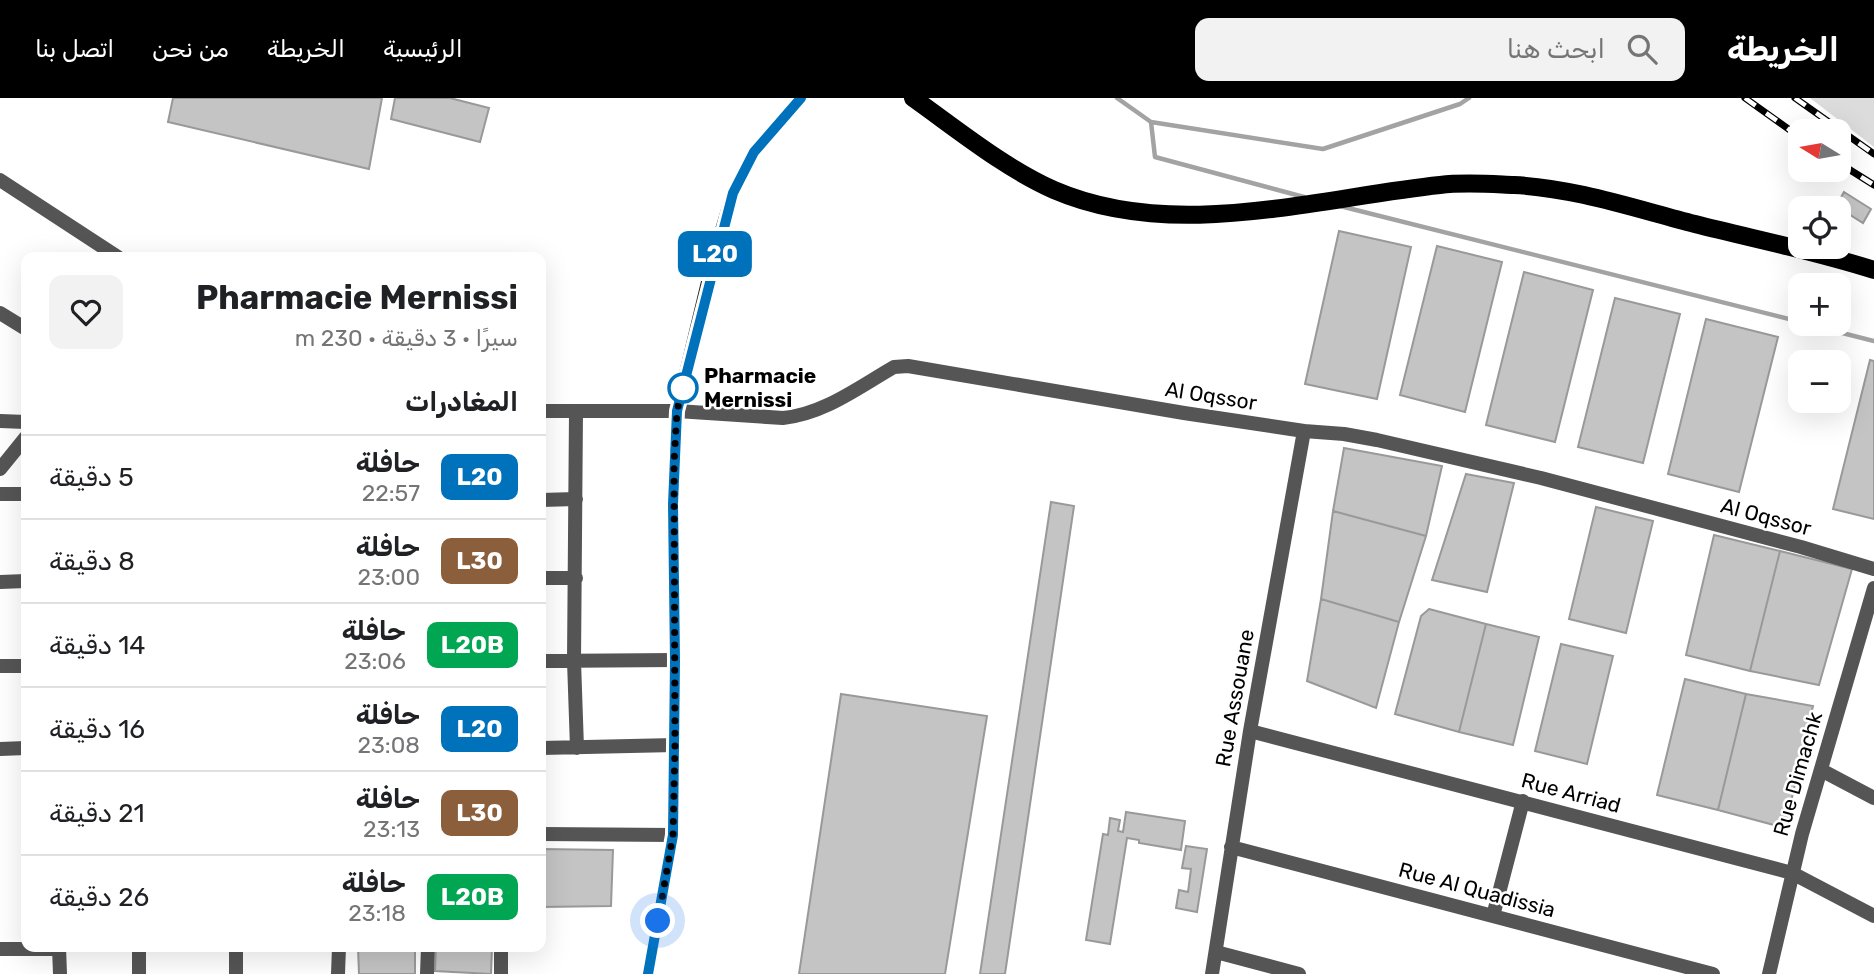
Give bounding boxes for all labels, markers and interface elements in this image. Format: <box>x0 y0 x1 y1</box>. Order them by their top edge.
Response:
search box <box>1195 18 1685 81</box>
icon: search <box>1623 30 1661 68</box>
text: الخريطة <box>1727 30 1839 69</box>
text: ابحث هنا <box>1507 34 1605 65</box>
text: اتصل بنا <box>35 35 114 63</box>
text: من نحن <box>152 35 229 63</box>
text: الخريطة <box>267 35 345 63</box>
text: الرئيسية <box>383 35 463 63</box>
north arrow <box>1788 119 1852 182</box>
map controls <box>1788 119 1851 413</box>
button: locate <box>1788 196 1851 259</box>
line badge: L20 <box>675 231 755 277</box>
text: L20 <box>692 240 738 268</box>
button: + <box>1788 273 1851 336</box>
button: heart <box>49 275 123 349</box>
text: Pharmacie Mernissi <box>196 278 518 317</box>
text: سيرًا · 3 دقيقة · 230 m <box>295 324 518 352</box>
button: − <box>1788 350 1851 413</box>
place label: Pharmacie Mernissi <box>704 363 816 412</box>
marker: Pharmacie Mernissi <box>668 373 698 403</box>
street label: Al Oqssor <box>1163 376 1259 415</box>
text: المغادرات <box>405 387 518 418</box>
text: حافلة <box>356 448 420 479</box>
text: 5 دقيقة <box>49 462 134 493</box>
text: L20 <box>456 463 503 491</box>
text: 22:57 <box>362 479 420 507</box>
street label: Al Oqssor <box>1718 492 1814 541</box>
text: حافلة <box>356 532 420 563</box>
text: 8 دقيقة <box>49 546 135 577</box>
text: L30 <box>456 547 503 575</box>
text: 23:00 <box>358 563 420 591</box>
text: حافلة <box>342 616 406 647</box>
street label: Rue Assouane <box>1210 627 1259 769</box>
text: 14 دقيقة <box>49 630 146 661</box>
text: L20B <box>441 631 504 659</box>
text: 23:06 <box>344 647 406 675</box>
text: حافلة <box>356 700 420 731</box>
street label: Rue Dimachk <box>1768 709 1827 839</box>
text: 16 دقيقة <box>49 714 145 745</box>
text: L20 <box>456 715 503 743</box>
text: 23:08 <box>358 731 420 759</box>
street label: Rue Arriad <box>1519 767 1624 818</box>
text: حافلة <box>356 784 420 815</box>
text: 21 دقيقة <box>49 798 145 829</box>
text: L30 <box>456 799 503 827</box>
text: 23:13 <box>363 815 420 843</box>
street label: Rue Al Quadissia <box>1396 857 1558 922</box>
text: حافلة <box>342 868 406 899</box>
text: 26 دقيقة <box>49 882 149 913</box>
text: L20B <box>441 883 504 911</box>
text: 23:18 <box>348 899 406 927</box>
your location <box>640 903 675 938</box>

